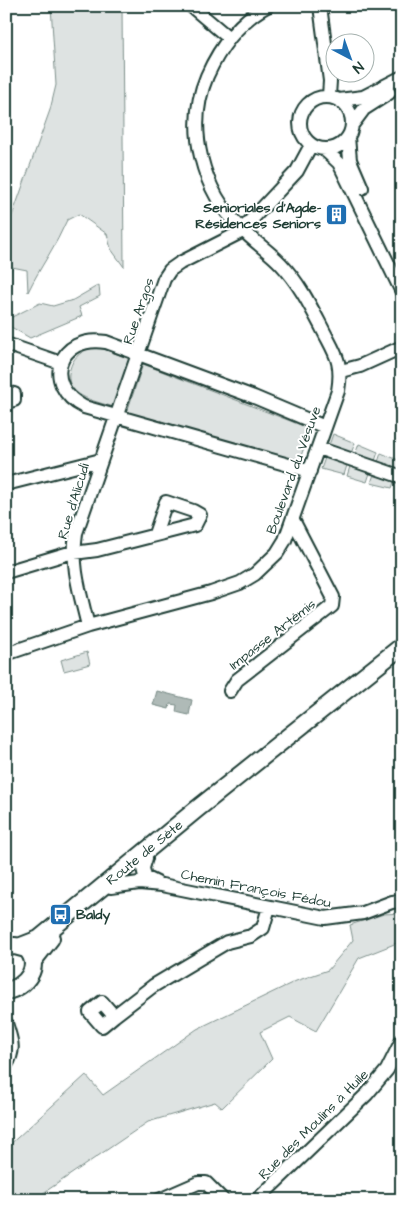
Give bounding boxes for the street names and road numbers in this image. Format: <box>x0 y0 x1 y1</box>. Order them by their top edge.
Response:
street label: Rue Argos <box>118 275 160 347</box>
street label: Boulevard du Vésuve <box>261 403 327 537</box>
street label: Rue d'Alicudi <box>53 461 95 542</box>
street label: Impasse Artémis <box>225 595 320 675</box>
street label: Route de Sète <box>102 815 188 890</box>
street label: Chemin François Fédou <box>179 865 333 913</box>
street label: Rue des Moulins à Huile <box>254 1065 374 1184</box>

